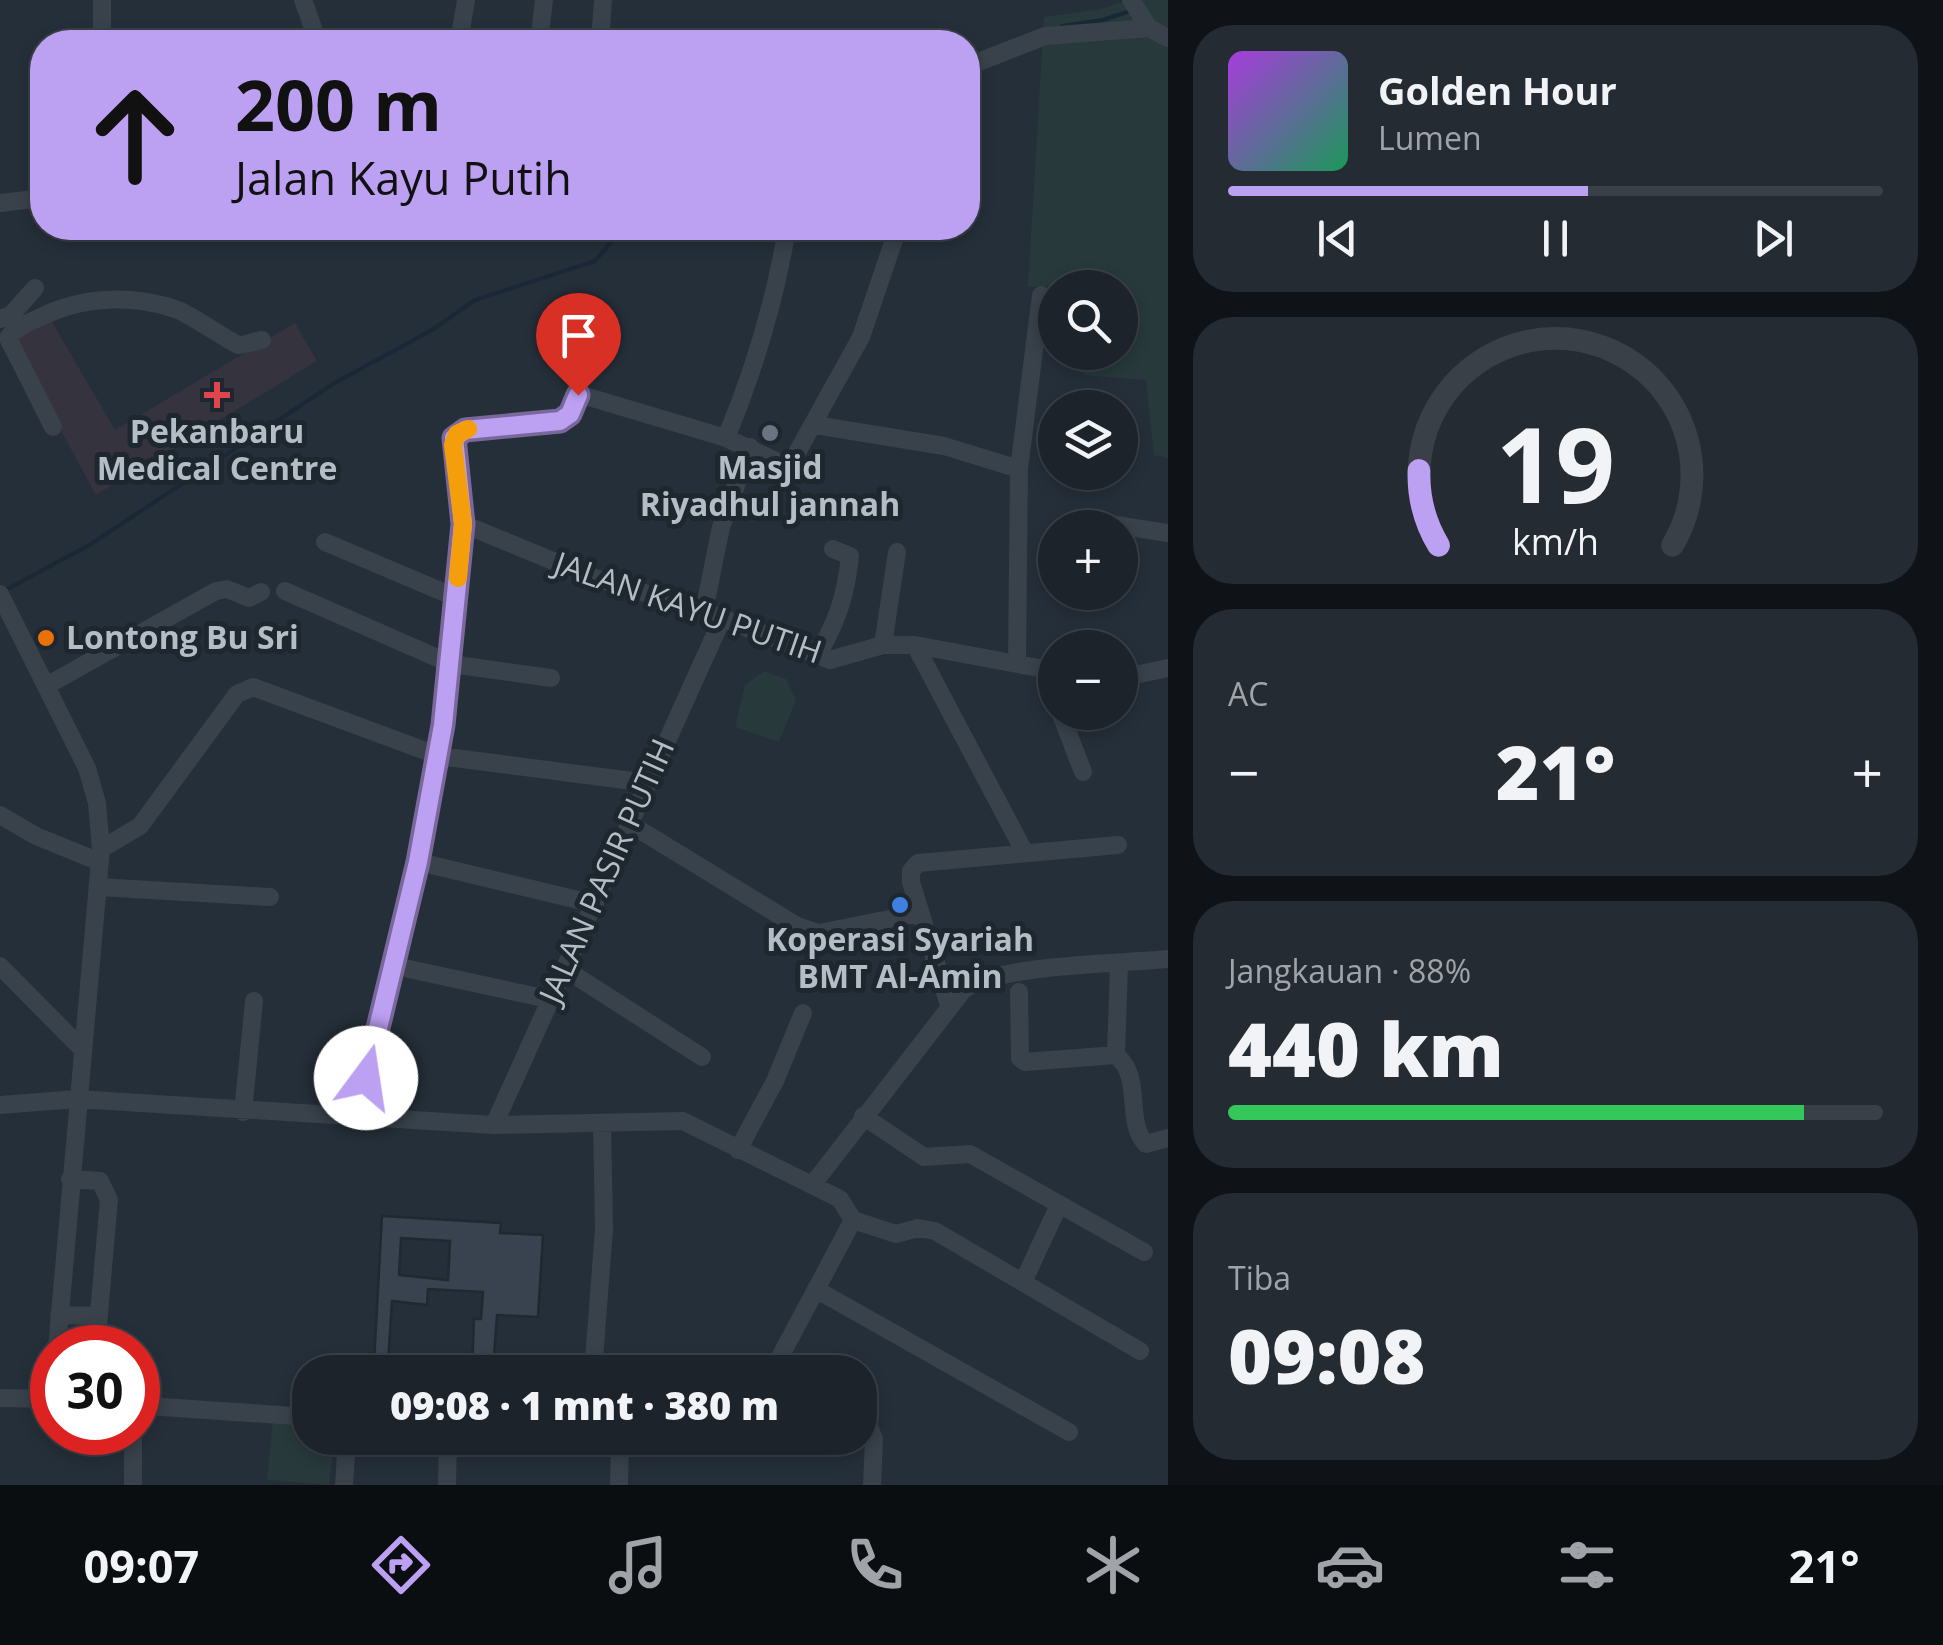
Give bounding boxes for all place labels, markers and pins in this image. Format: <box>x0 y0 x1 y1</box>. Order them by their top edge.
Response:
pin <box>536 293 621 396</box>
marker: Pekanbaru Medical Centre <box>204 382 230 408</box>
place label: Pekanbaru Medical Centre <box>97 409 337 489</box>
marker: Masjid Riyadhul jannah <box>759 422 781 444</box>
place label: Masjid Riyadhul jannah <box>640 445 900 525</box>
place label: Lontong Bu Sri <box>66 615 299 658</box>
marker: Lontong Bu Sri <box>35 627 57 649</box>
marker: Koperasi Syariah BMT Al-Amin <box>889 894 911 916</box>
place label: Koperasi Syariah BMT Al-Amin <box>766 917 1034 997</box>

